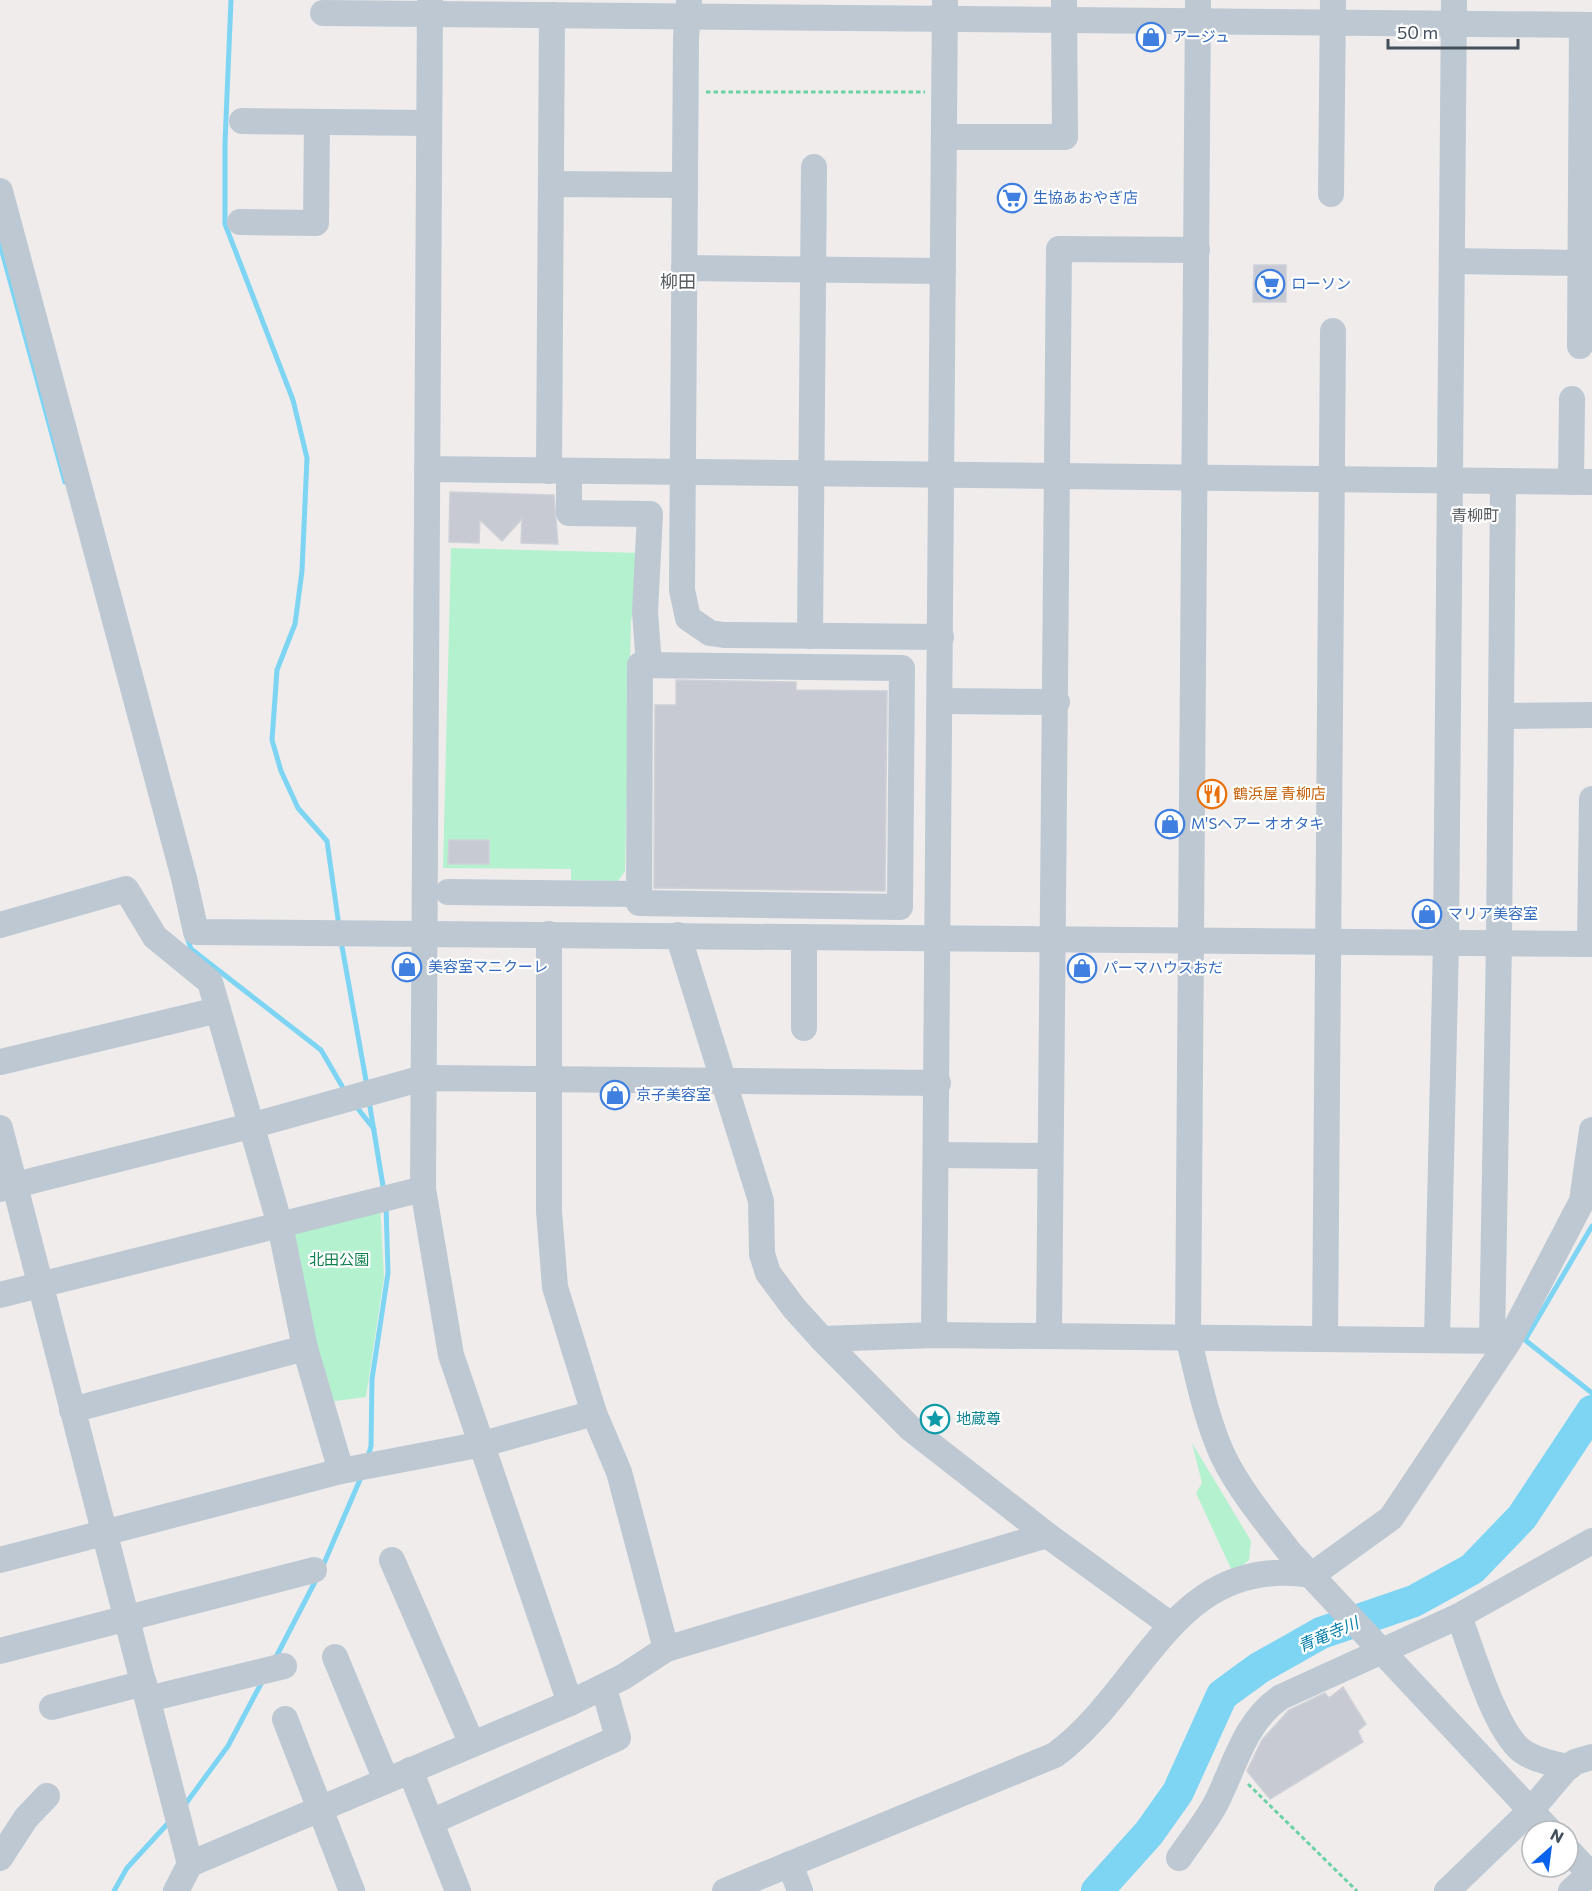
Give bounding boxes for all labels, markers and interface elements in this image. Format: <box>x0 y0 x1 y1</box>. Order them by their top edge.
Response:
scale bar <box>1388 12 1518 50</box>
shop icon: アージュ <box>1135 21 1167 53</box>
text: 50 m <box>1397 21 1438 43</box>
place label: アージュ <box>1172 27 1230 45</box>
supermarket icon: 生協あおやぎ店 <box>996 182 1028 214</box>
place label: 生協あおやぎ店 <box>1033 188 1138 206</box>
supermarket icon: ローソン <box>1254 268 1286 300</box>
district label: 柳田 <box>660 270 696 292</box>
place label: ローソン <box>1291 274 1351 292</box>
district label: 青柳町 <box>1451 505 1499 524</box>
restaurant icon: 鶴浜屋 青柳店 <box>1196 778 1228 810</box>
place label: 鶴浜屋 青柳店 <box>1233 784 1326 802</box>
shop icon: M'Sヘアー オオタキ <box>1154 808 1186 840</box>
place label: M'Sヘアー オオタキ <box>1191 814 1324 832</box>
shop icon: マリア美容室 <box>1411 898 1443 930</box>
place label: マリア美容室 <box>1448 904 1538 922</box>
shop icon: 美容室マニクーレ <box>391 951 423 983</box>
shop icon: パーマハウスおだ <box>1066 952 1098 984</box>
place label: 美容室マニクーレ <box>428 957 548 975</box>
place label: パーマハウスおだ <box>1103 958 1223 976</box>
shop icon: 京子美容室 <box>599 1079 631 1111</box>
place label: 京子美容室 <box>636 1085 711 1103</box>
park label: 北田公園 <box>309 1250 369 1268</box>
place icon: 地蔵尊 <box>919 1403 951 1435</box>
place label: 地蔵尊 <box>956 1409 1001 1427</box>
water label: 青竜寺川 <box>1295 1612 1363 1655</box>
north arrow <box>1520 1819 1580 1879</box>
text: N <box>1548 1824 1567 1847</box>

